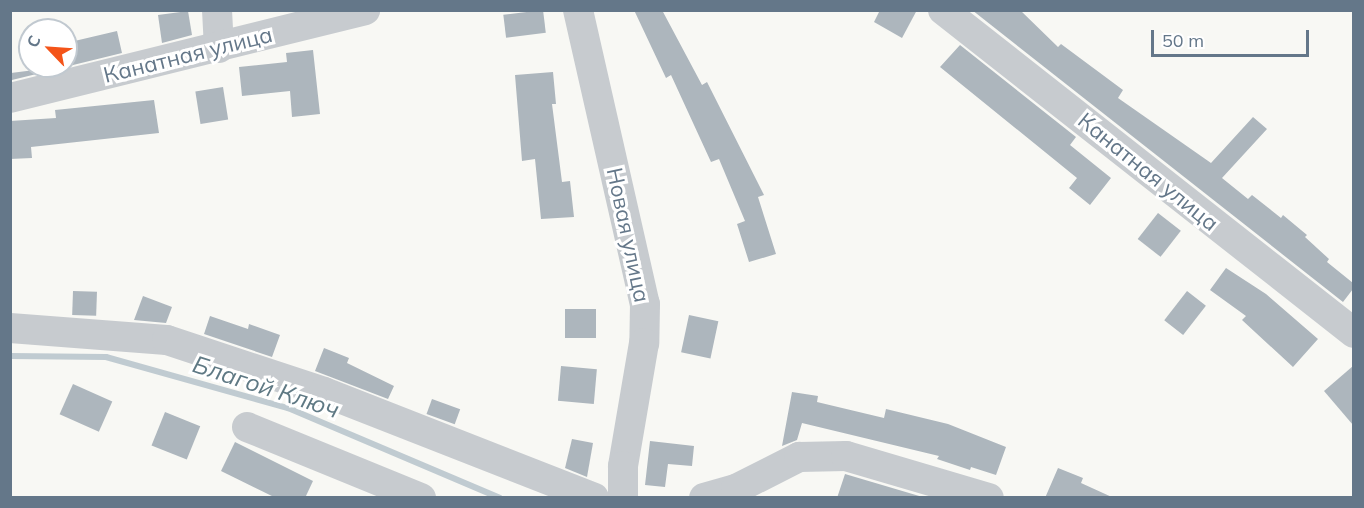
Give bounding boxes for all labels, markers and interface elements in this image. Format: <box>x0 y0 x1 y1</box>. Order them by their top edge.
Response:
north arrow <box>18 18 78 78</box>
scale bar <box>1154 18 1312 56</box>
street label: Канатная улица <box>101 21 275 89</box>
text: 50 m <box>1162 29 1204 52</box>
text: С <box>22 32 45 50</box>
street label: Канатная улица <box>1072 107 1224 237</box>
street label: Новая улица <box>601 165 655 305</box>
water label: Благой Ключ <box>189 350 343 424</box>

